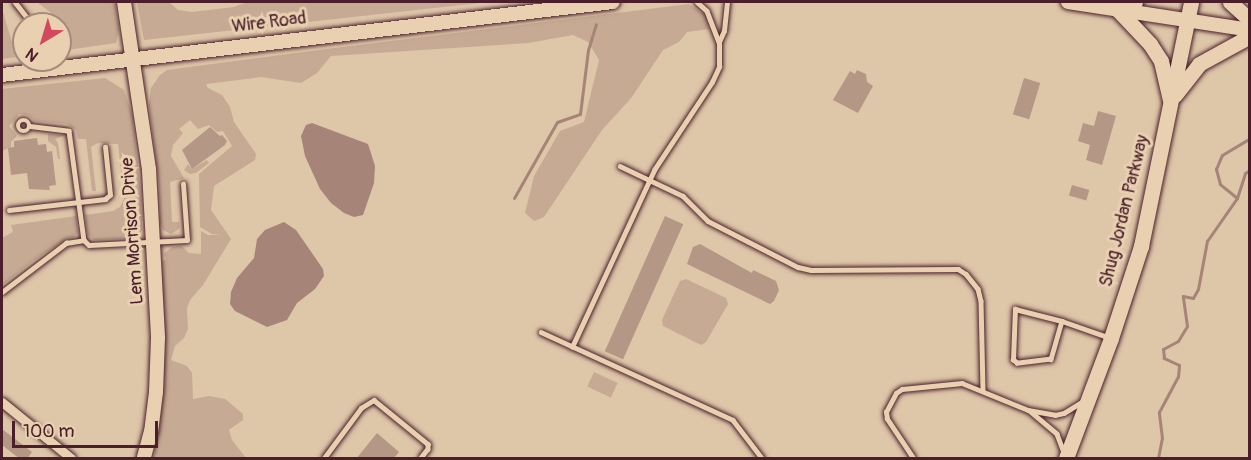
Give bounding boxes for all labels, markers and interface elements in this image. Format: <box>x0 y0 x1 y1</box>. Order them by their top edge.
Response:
street label: Wire Road <box>231 8 307 38</box>
north arrow <box>12 12 72 72</box>
text: N <box>22 43 43 66</box>
street label: Shug Jordan Parkway <box>1096 133 1154 289</box>
street label: Lem Morrison Drive <box>117 157 149 305</box>
scale bar <box>15 409 160 447</box>
text: 100 m <box>23 420 75 443</box>

